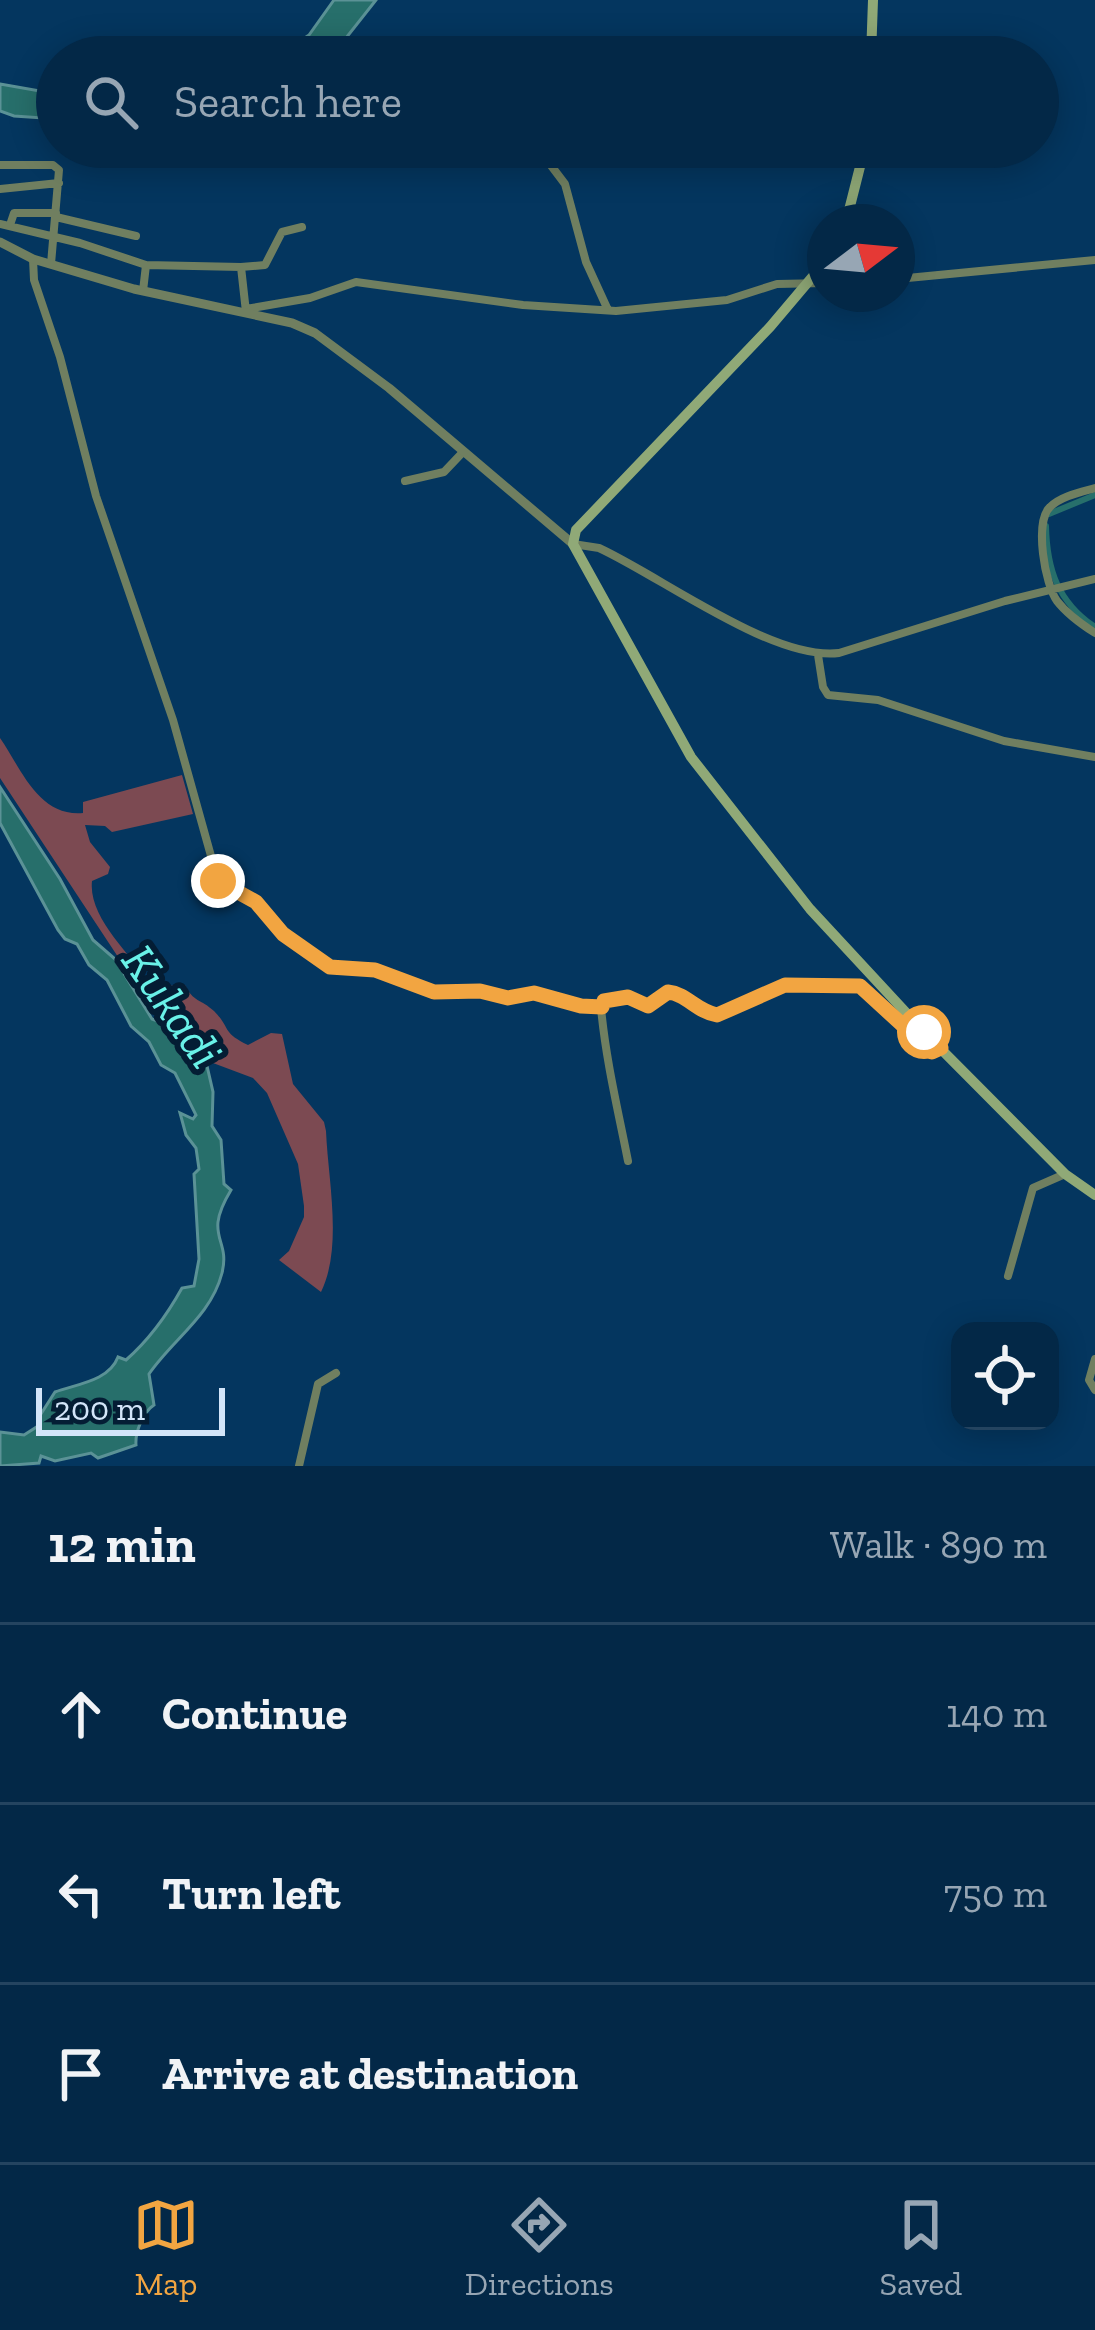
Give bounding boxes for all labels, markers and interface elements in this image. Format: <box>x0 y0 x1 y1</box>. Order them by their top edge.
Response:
search box <box>36 36 1059 168</box>
icon: search <box>78 69 144 135</box>
text: Search here <box>174 75 402 129</box>
north arrow <box>807 204 915 312</box>
route end <box>191 854 245 908</box>
water label: Kukadi <box>110 934 235 1079</box>
route start <box>897 1005 951 1059</box>
map controls <box>951 1322 1059 1430</box>
button: locate <box>951 1322 1059 1430</box>
scale bar <box>36 1382 225 1435</box>
text: 200 m <box>54 1389 145 1428</box>
text: 12 min <box>48 1514 196 1575</box>
text: Walk · 890 m <box>830 1521 1047 1568</box>
icon: ahead <box>48 1681 114 1747</box>
text: Continue <box>162 1687 347 1741</box>
text: 140 m <box>946 1690 1047 1737</box>
icon: left <box>48 1861 114 1927</box>
text: Turn left <box>162 1867 340 1921</box>
text: 750 m <box>944 1870 1047 1917</box>
icon: arrive <box>48 2041 114 2107</box>
text: Arrive at destination <box>162 2047 578 2101</box>
tab: Map <box>133 2192 199 2303</box>
tab: Directions <box>465 2192 614 2303</box>
tab: Saved <box>879 2192 962 2303</box>

